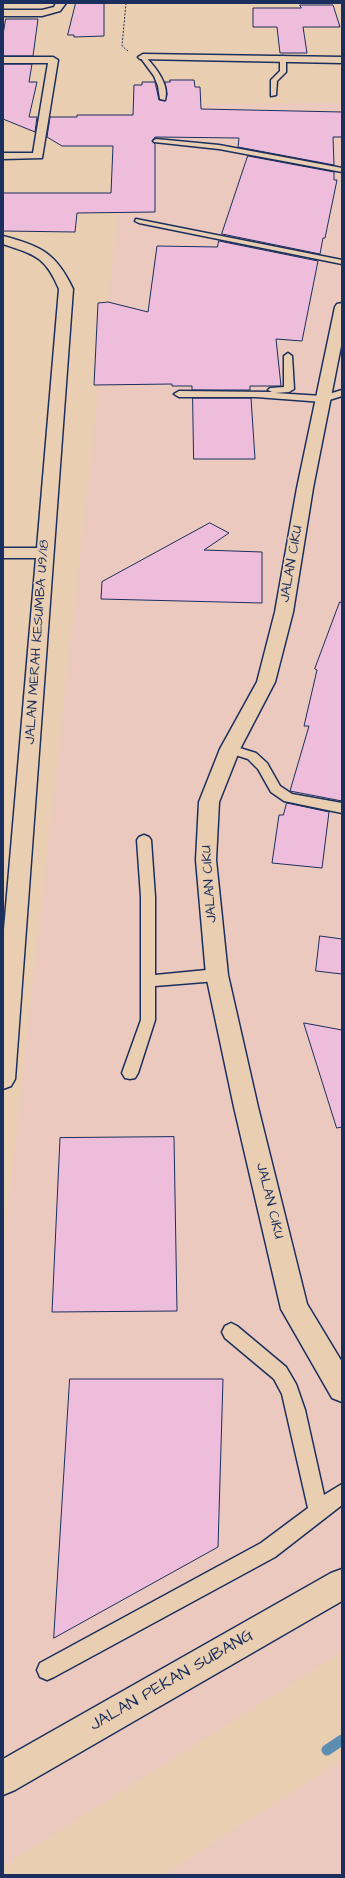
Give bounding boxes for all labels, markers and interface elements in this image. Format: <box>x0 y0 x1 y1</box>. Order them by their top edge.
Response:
street label: JALAN CIKU <box>277 524 307 604</box>
street label: JALAN MERAH KESUMBA U9/18 <box>22 539 54 745</box>
street label: JALAN CIKU <box>199 845 221 923</box>
street label: JALAN CIKU <box>251 1161 287 1241</box>
street label: JALAN PEKAN SUBANG <box>87 1626 257 1736</box>

